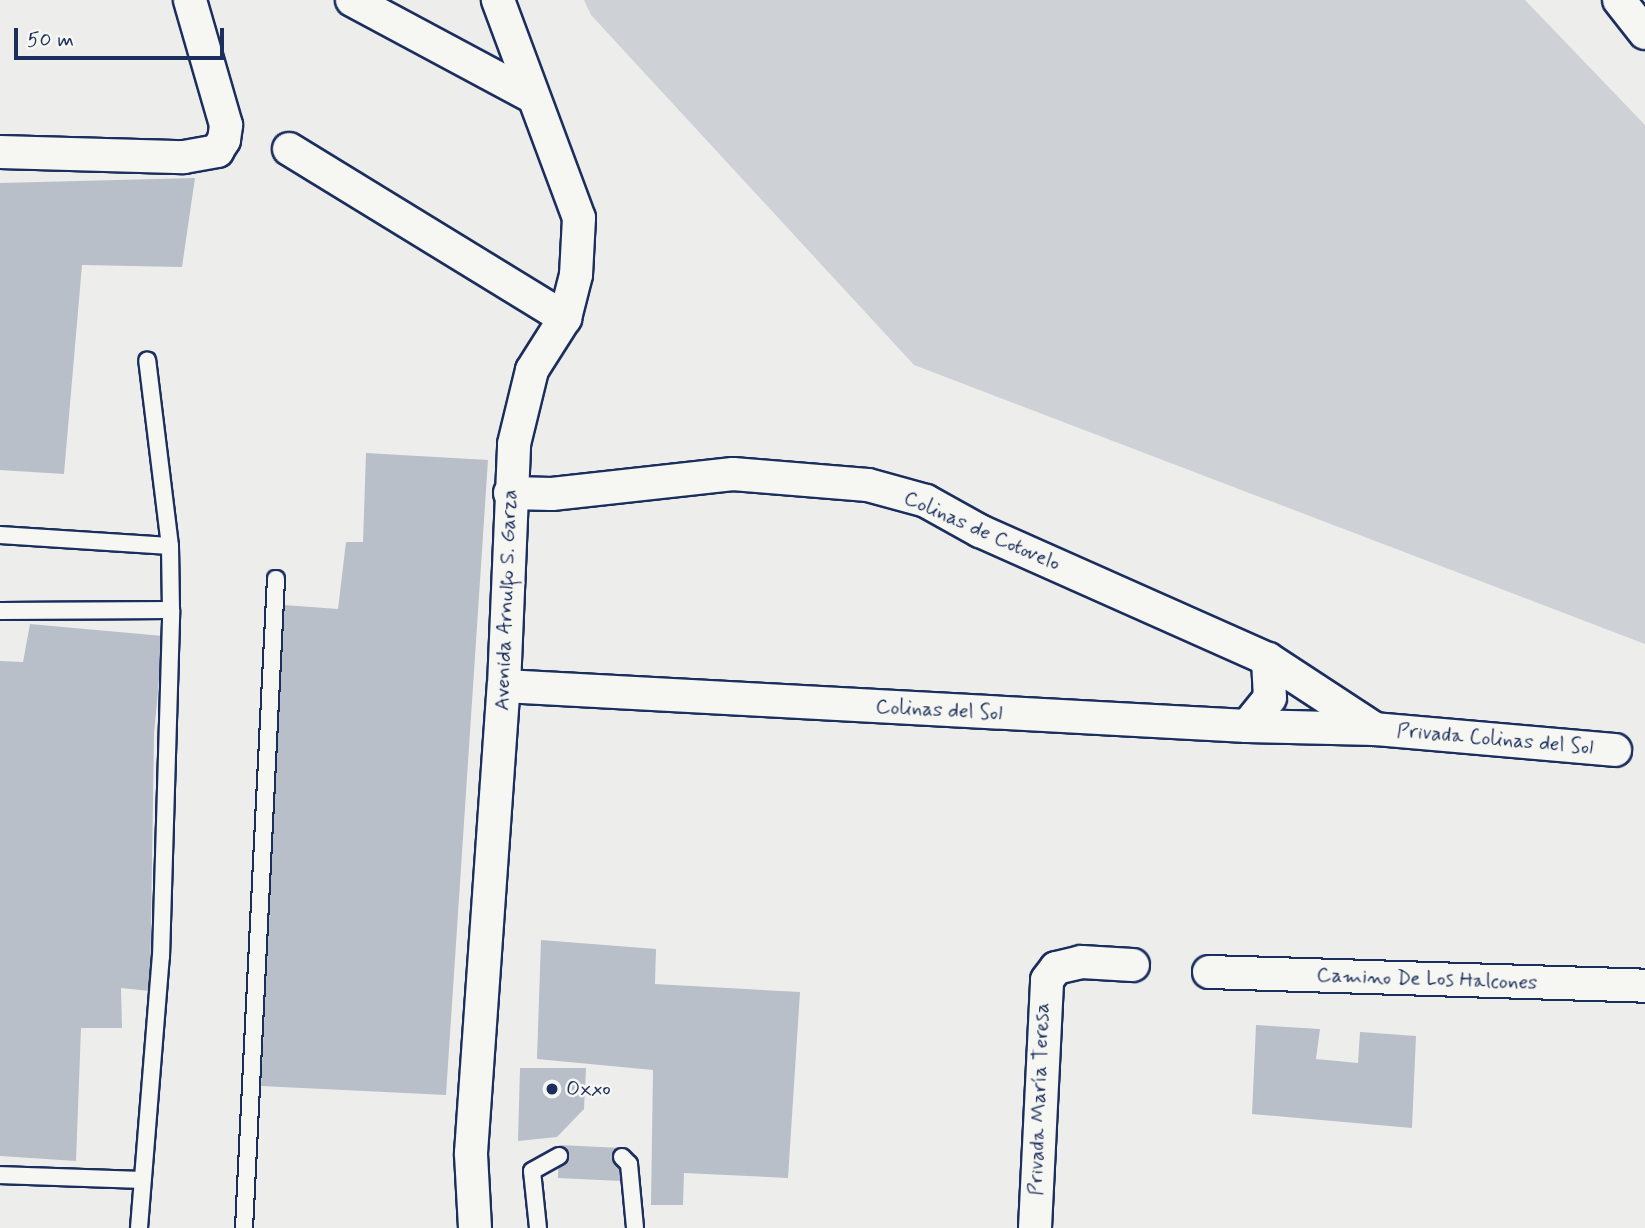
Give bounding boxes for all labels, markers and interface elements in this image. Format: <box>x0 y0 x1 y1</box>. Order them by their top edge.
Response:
scale bar <box>18 14 228 58</box>
text: 50 m <box>27 26 74 54</box>
street label: Colinas de Cotovelo <box>900 485 1064 577</box>
street label: Avenida Arnulfo S. Garza <box>490 491 522 709</box>
street label: Colinas del Sol <box>874 694 1004 726</box>
street label: Privada Colinas del Sol <box>1393 718 1597 760</box>
street label: Camino De Los Halcones <box>1315 963 1539 995</box>
street label: Privada María Teresa <box>1023 1003 1055 1195</box>
place label: Oxxo <box>566 1076 611 1102</box>
marker: Oxxo <box>544 1081 560 1097</box>

